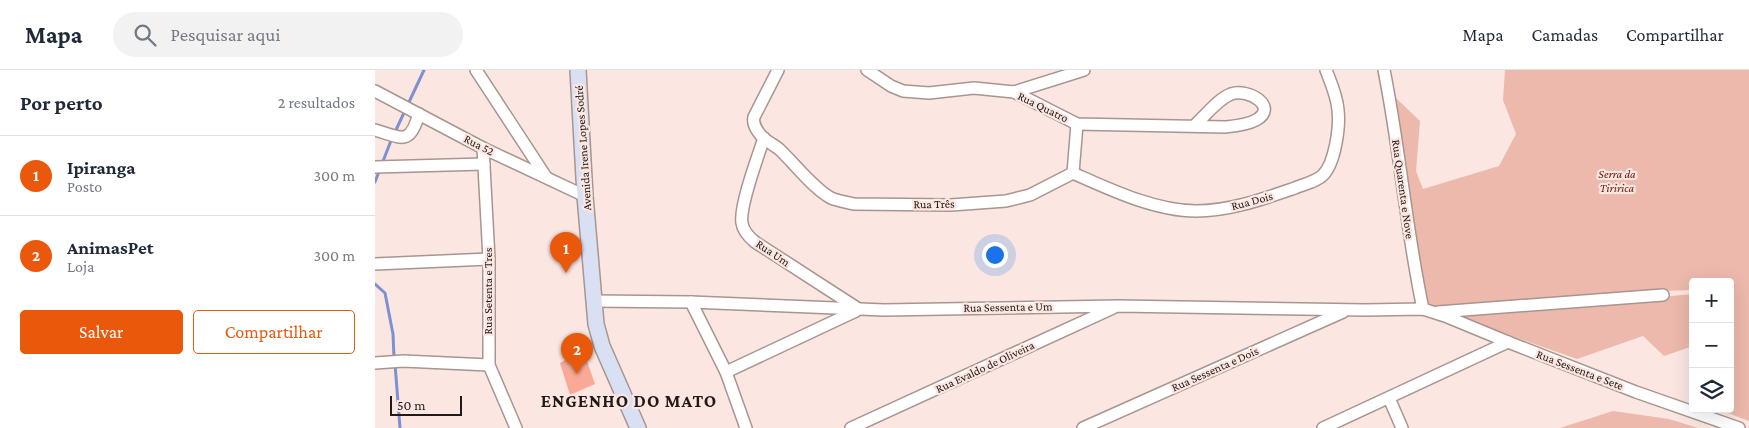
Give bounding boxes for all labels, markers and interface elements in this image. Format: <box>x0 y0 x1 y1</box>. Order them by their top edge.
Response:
search box <box>113 12 463 57</box>
text: Mapa <box>25 21 83 48</box>
icon: search <box>131 21 159 49</box>
text: Pesquisar aqui <box>171 24 280 45</box>
text: Mapa <box>1463 25 1504 45</box>
text: Camadas <box>1532 25 1598 45</box>
text: Compartilhar <box>1626 25 1724 45</box>
street label: Avenida Irene Lopes Sodré <box>572 85 594 211</box>
street label: Rua Quatro <box>1015 89 1071 125</box>
text: Por perto <box>20 91 103 115</box>
text: 2 resultados <box>278 94 355 111</box>
street label: Rua 52 <box>462 132 497 159</box>
street label: Rua Quarenta e Nove <box>1389 138 1417 240</box>
text: Ipiranga <box>67 157 136 178</box>
text: 1 <box>33 167 39 184</box>
text: 300 m <box>313 167 355 184</box>
park label: Serra da Tiririca <box>1598 167 1636 195</box>
text: Posto <box>67 178 102 195</box>
street label: Rua Dois <box>1230 189 1275 213</box>
street label: Rua Três <box>913 197 955 211</box>
pin: 1 <box>550 232 582 273</box>
text: AnimasPet <box>67 237 154 258</box>
street label: Rua Um <box>753 237 793 270</box>
your location <box>982 242 1008 268</box>
text: 2 <box>32 247 40 264</box>
text: 300 m <box>313 247 355 264</box>
street label: Rua Setenta e Tres <box>481 247 495 334</box>
text: Loja <box>67 258 94 275</box>
map controls <box>1689 278 1734 413</box>
button: + <box>1689 278 1734 323</box>
street label: Rua Sessenta e Um <box>963 299 1053 315</box>
button: Salvar <box>20 310 183 354</box>
button: Compartilhar <box>193 310 355 354</box>
button: − <box>1689 323 1734 368</box>
pin: 2 <box>561 333 593 374</box>
street label: Rua Evaldo de Oliveira <box>933 338 1037 396</box>
street label: Rua Sessenta e Dois <box>1169 343 1261 394</box>
street label: Rua Sessenta e Sete <box>1535 347 1625 393</box>
button: layers <box>1689 368 1734 413</box>
district label: ENGENHO DO MATO <box>541 391 717 411</box>
scale bar <box>390 393 463 416</box>
text: 50 m <box>397 397 425 413</box>

